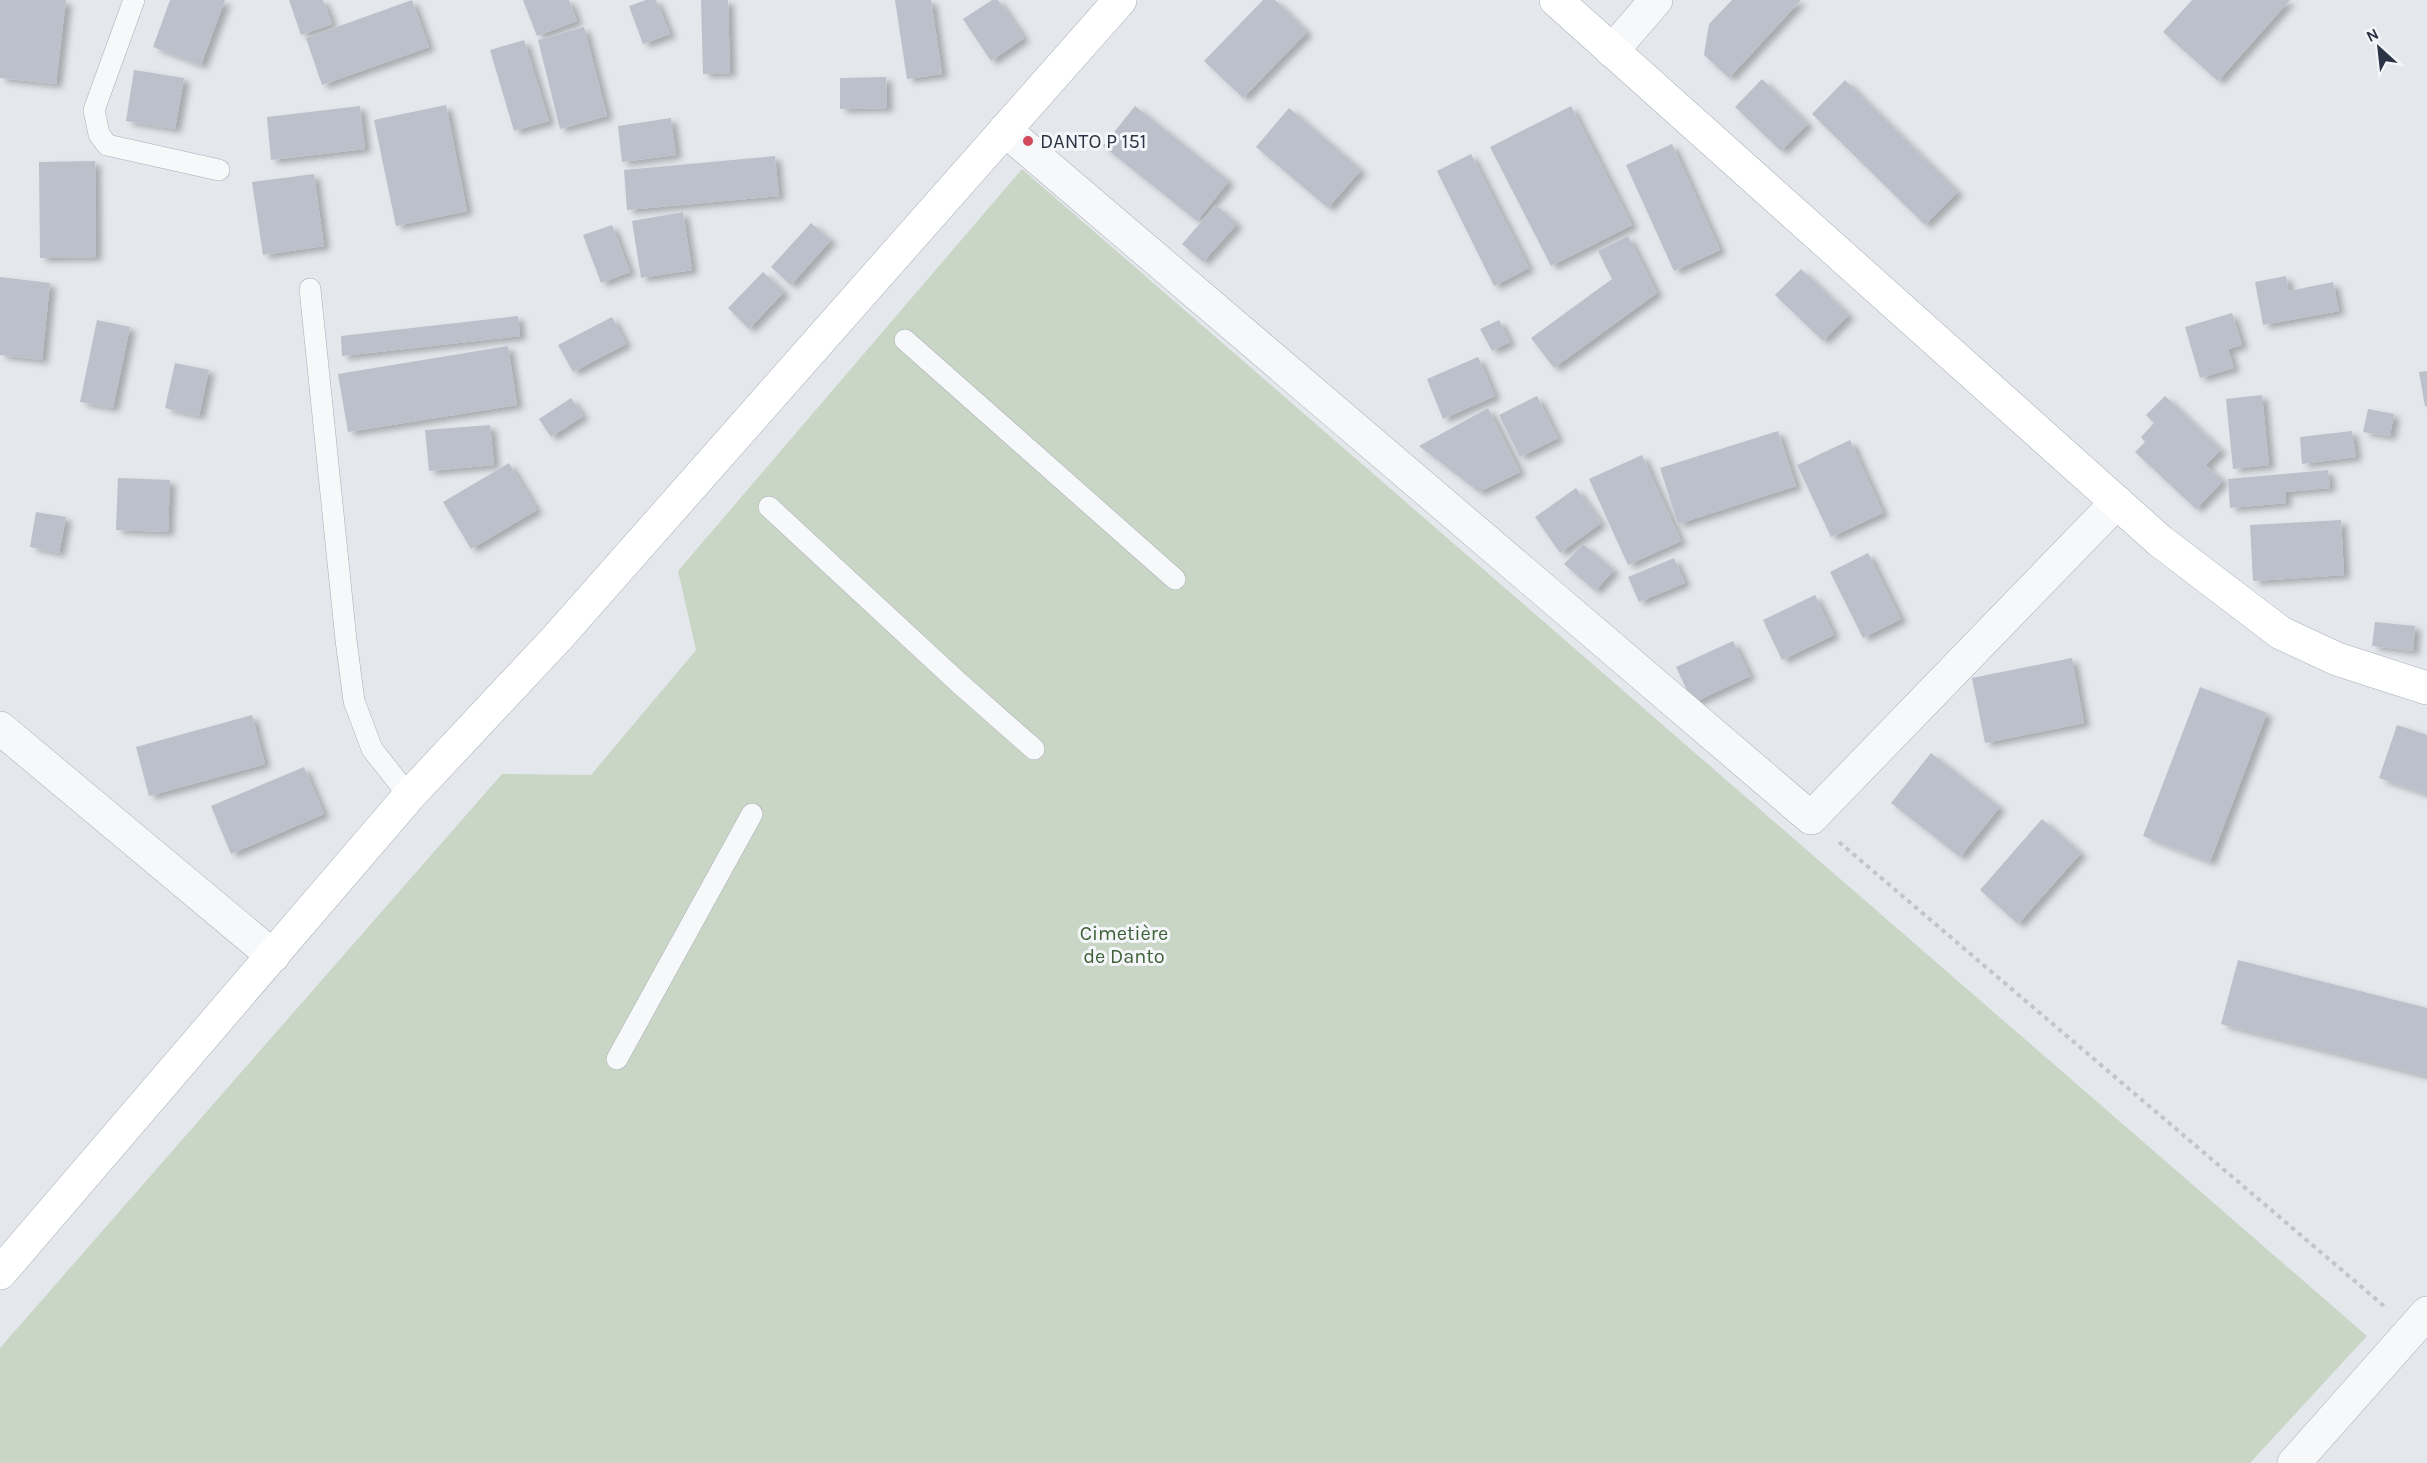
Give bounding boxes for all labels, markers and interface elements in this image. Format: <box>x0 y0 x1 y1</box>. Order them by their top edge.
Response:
north arrow <box>2349 18 2409 78</box>
text: N <box>2363 24 2382 46</box>
place label: DANTO P 151 <box>1040 130 1146 153</box>
marker: DANTO P 151 <box>1021 134 1035 148</box>
park label: Cimetière de Danto <box>1080 922 1168 968</box>

